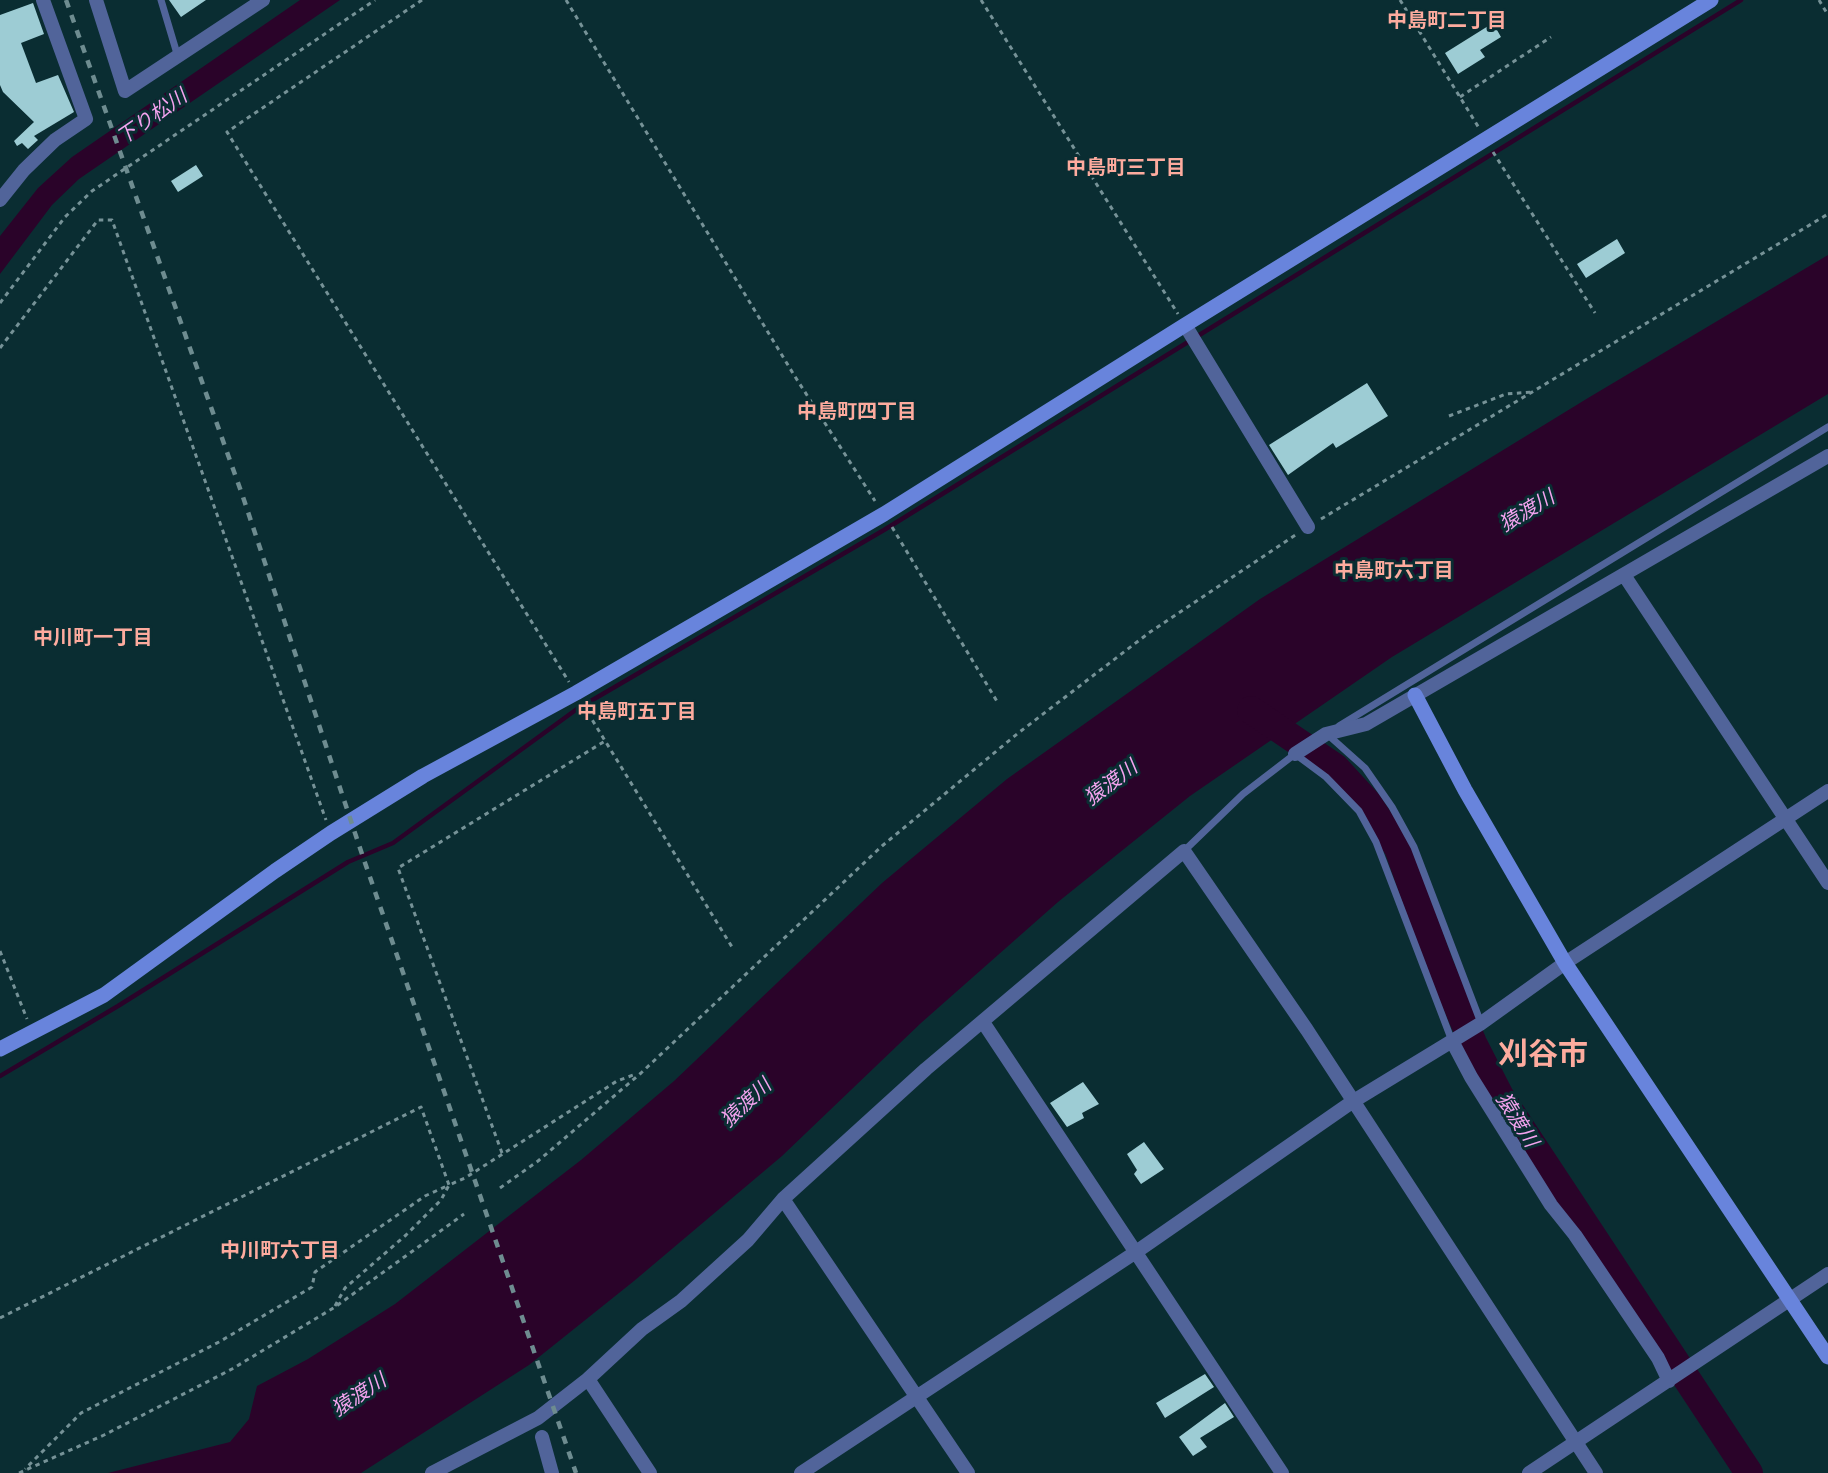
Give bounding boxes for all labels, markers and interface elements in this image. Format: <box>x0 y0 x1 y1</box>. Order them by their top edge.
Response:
district label: 中島町二丁目 <box>1387 9 1507 33</box>
water label: 下り松川 <box>112 84 192 150</box>
district label: 中島町三丁目 <box>1066 156 1186 180</box>
district label: 中島町四丁目 <box>797 400 917 424</box>
water label: 猿渡川 <box>1495 485 1559 537</box>
district label: 中島町六丁目 <box>1334 559 1454 583</box>
district label: 中川町一丁目 <box>33 626 153 650</box>
district label: 中島町五丁目 <box>577 700 697 724</box>
water label: 猿渡川 <box>1080 755 1142 811</box>
district label: 刈谷市 <box>1498 1036 1588 1072</box>
water label: 猿渡川 <box>716 1074 776 1132</box>
water label: 猿渡川 <box>1491 1088 1543 1152</box>
district label: 中川町六丁目 <box>220 1239 340 1263</box>
water label: 猿渡川 <box>327 1369 391 1421</box>

